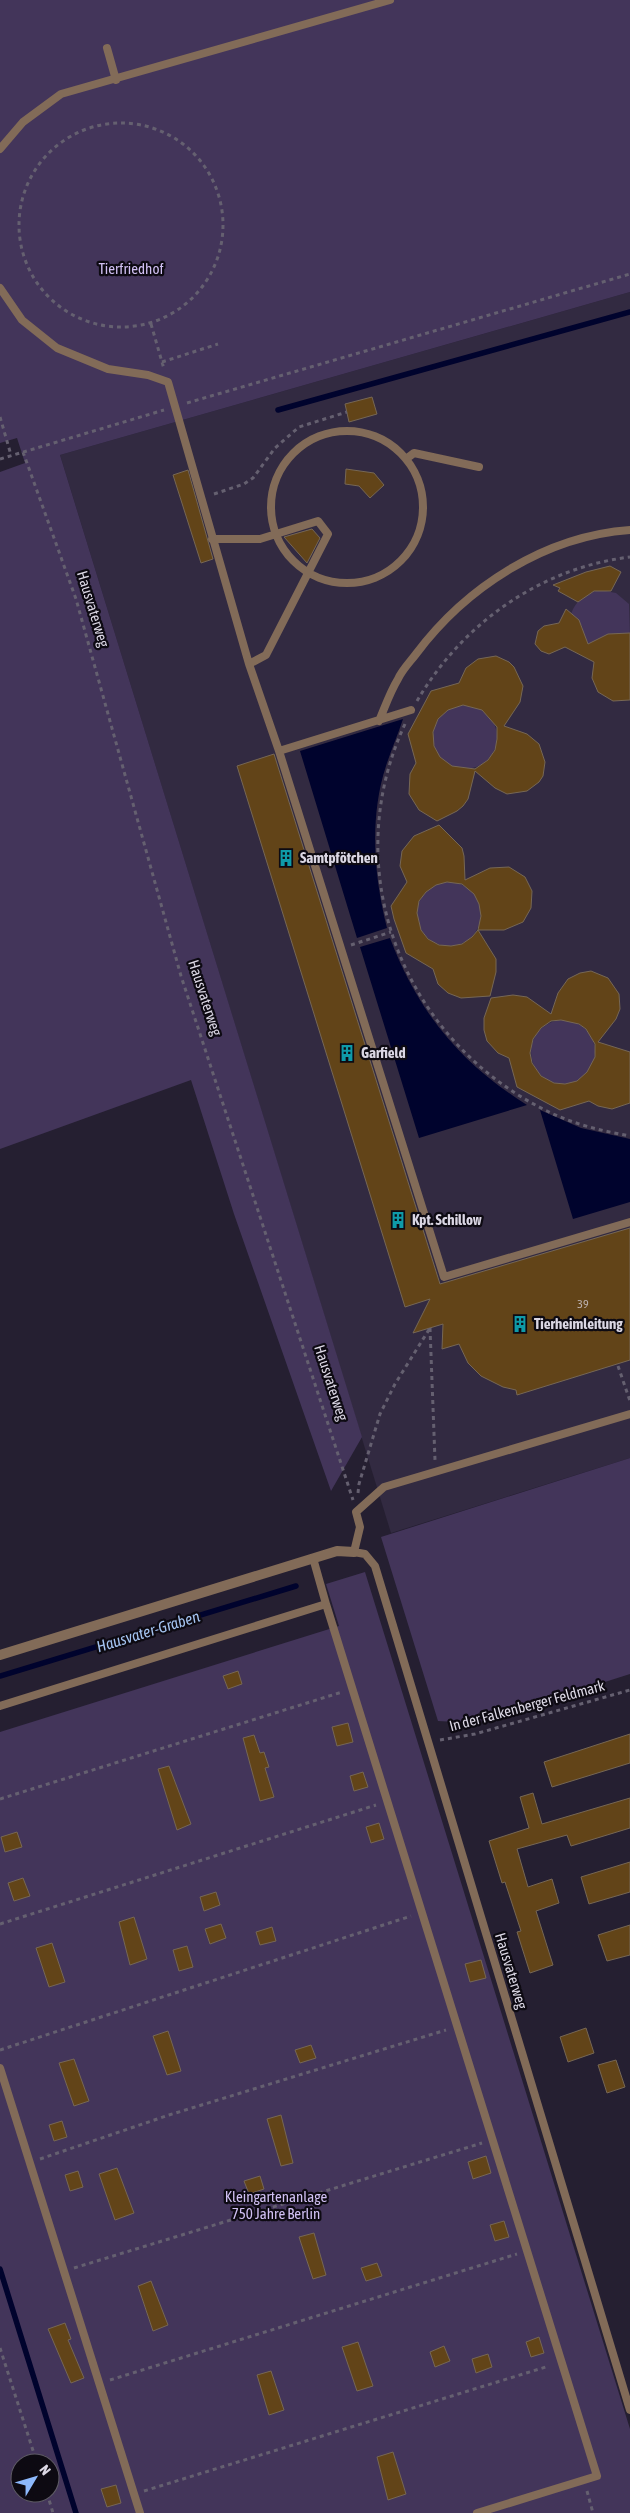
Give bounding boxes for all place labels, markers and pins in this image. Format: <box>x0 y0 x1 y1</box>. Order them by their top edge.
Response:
building icon: Samtpfötchen <box>276 848 296 868</box>
place label: Samtpfötchen <box>300 849 378 866</box>
building icon: Garfield <box>337 1043 357 1063</box>
place label: Garfield <box>361 1044 406 1061</box>
building icon: Kpt. Schillow <box>388 1210 408 1230</box>
place label: Kpt. Schillow <box>412 1211 482 1228</box>
building icon: Tierheimleitung <box>510 1314 530 1334</box>
place label: Tierheimleitung <box>534 1315 623 1332</box>

